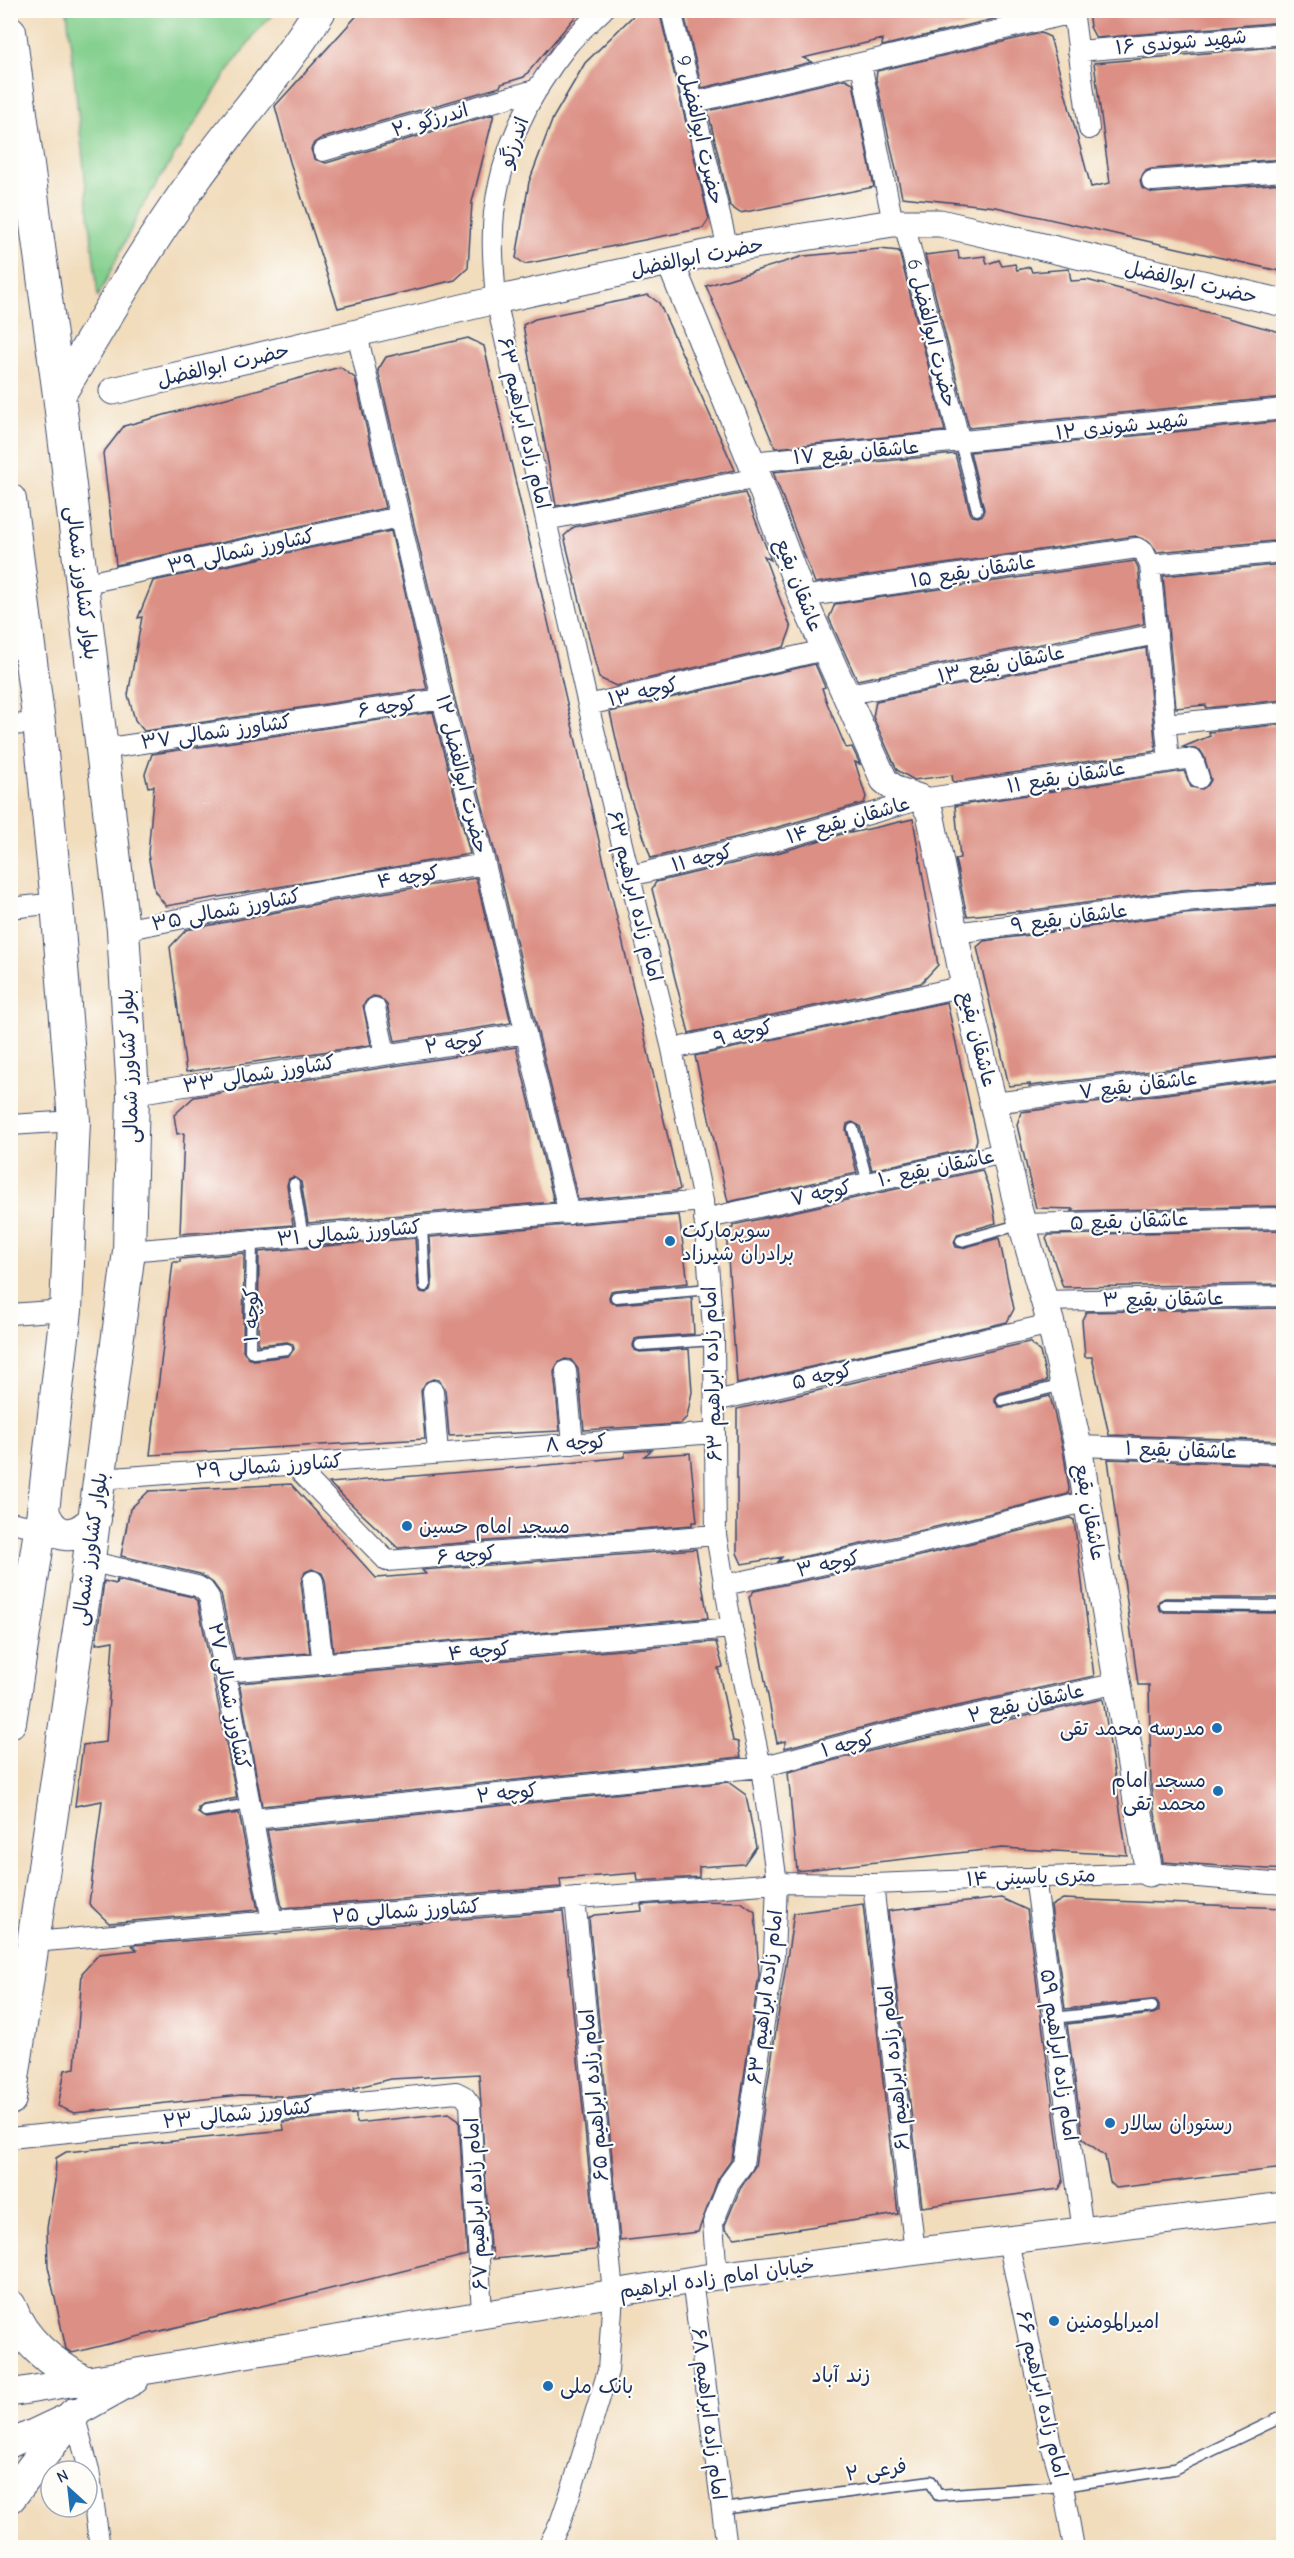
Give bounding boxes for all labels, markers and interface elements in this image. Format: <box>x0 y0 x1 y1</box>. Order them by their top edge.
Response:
street label: شهید شوندی ۱۶ <box>1114 25 1248 59</box>
street label: حضرت ابوالفضل 9 <box>672 53 728 207</box>
street label: اندرزگو ۲۰ <box>389 98 471 142</box>
street label: اندرزگو <box>494 114 534 172</box>
street label: حضرت ابوالفضل <box>628 233 766 281</box>
street label: حضرت ابوالفضل 6 <box>902 256 962 410</box>
street label: حضرت ابوالفضل <box>1123 256 1259 308</box>
street label: امام زاده ابراهیم ۶۳ <box>490 335 555 512</box>
street label: حضرت ابوالفضل <box>155 339 291 391</box>
street label: شهید شوندی ۱۲ <box>1055 408 1189 444</box>
street label: عاشقان بقیع ۱۷ <box>792 435 920 472</box>
street label: بلوار کشاورز شمالی <box>60 505 103 661</box>
street label: کشاورز شمالی ۳۹ <box>165 524 317 579</box>
street label: عاشقان بقیع <box>768 535 827 636</box>
street label: عاشقان بقیع ۱۵ <box>909 550 1037 595</box>
street label: عاشقان بقیع ۱۳ <box>936 640 1067 690</box>
street label: کوچه ۱۳ <box>606 673 680 712</box>
street label: کوچه ۶ <box>356 691 418 724</box>
street label: حضرت ابوالفضل ۱۲ <box>431 692 493 856</box>
street label: کشاورز شمالی ۳۷ <box>139 710 293 755</box>
street label: عاشقان بقیع ۱۱ <box>1005 756 1127 801</box>
street label: عاشقان بقیع ۱۴ <box>784 791 913 851</box>
street label: امام زاده ابراهیم ۶۳ <box>600 808 667 985</box>
street label: کوچه ۱۱ <box>669 839 735 878</box>
street label: کوچه ۴ <box>375 861 441 894</box>
street label: کشاورز شمالی ۳۵ <box>150 884 303 937</box>
street label: عاشقان بقیع ۹ <box>1009 898 1129 941</box>
street label: بلوار کشاورز شمالی <box>115 988 144 1144</box>
street label: عاشقان بقیع <box>952 989 1001 1090</box>
street label: کوچه ۹ <box>711 1015 775 1052</box>
street label: کوچه ۲ <box>423 1027 487 1060</box>
street label: کشاورز شمالی ۳۳ <box>181 1051 337 1098</box>
street label: عاشقان بقیع ۷ <box>1078 1066 1199 1107</box>
street label: عاشقان بقیع ۱۰ <box>876 1144 997 1195</box>
street label: کوچه ۷ <box>788 1175 854 1212</box>
street label: عاشقان بقیع ۵ <box>1069 1207 1189 1238</box>
street label: کشاورز شمالی ۳۱ <box>276 1215 422 1252</box>
place label: سوپرمارکت برادران شیرزاد <box>682 1219 794 1265</box>
marker: سوپرمارکت برادران شیرزاد <box>663 1234 677 1248</box>
street label: امام زاده ابراهیم ۶۳ <box>697 1286 730 1462</box>
street label: عاشقان بقیع ۳ <box>1102 1286 1224 1315</box>
street label: کوچه ۱ <box>240 1288 264 1342</box>
street label: کوچه ۵ <box>790 1358 855 1395</box>
street label: کوچه ۸ <box>545 1429 608 1458</box>
street label: عاشقان بقیع ۱ <box>1125 1437 1237 1466</box>
street label: کشاورز شمالی ۲۹ <box>195 1449 343 1484</box>
street label: عاشقان بقیع <box>1067 1462 1110 1563</box>
street label: بلوار کشاورز شمالی <box>68 1471 113 1627</box>
place label: مسجد امام حسین <box>419 1515 570 1541</box>
marker: مسجد امام حسین <box>400 1519 414 1533</box>
street label: کوچه ۶ <box>435 1541 497 1570</box>
street label: کوچه ۳ <box>794 1546 862 1583</box>
street label: کشاورز شمالی ۲۷ <box>203 1621 254 1771</box>
street label: کوچه ۴ <box>447 1637 511 1666</box>
street label: عاشقان بقیع ۲ <box>966 1678 1087 1730</box>
place label: مدرسه محمد تقی <box>1060 1717 1205 1741</box>
marker: مدرسه محمد تقی <box>1210 1721 1224 1735</box>
street label: کوچه ۱ <box>819 1726 878 1763</box>
place label: مسجد امام محمد تقی <box>1111 1769 1206 1816</box>
street label: کوچه ۲ <box>475 1778 539 1809</box>
marker: مسجد امام محمد تقی <box>1211 1784 1225 1798</box>
street label: ۱۴ متری یاسینی <box>966 1863 1096 1892</box>
street label: کشاورز شمالی ۲۵ <box>331 1894 481 1929</box>
street label: امام زاده ابراهیم ۶۳ <box>743 1908 790 2086</box>
street label: امام زاده ابراهیم ۵۹ <box>1033 1967 1082 2143</box>
street label: امام زاده ابراهیم ۶۱ <box>874 1984 917 2152</box>
street label: امام زاده ابراهیم ۶۵ <box>575 2008 616 2182</box>
street label: کشاورز شمالی ۲۳ <box>162 2095 314 2134</box>
place label: رستوران سالار <box>1120 2112 1233 2137</box>
marker: رستوران سالار <box>1103 2116 1117 2130</box>
street label: امام زاده ابراهیم ۶۷ <box>460 2117 495 2291</box>
street label: خیابان امام زاده ابراهیم <box>618 2253 816 2306</box>
street label: امام زاده ابراهیم ۶۶ <box>1009 2308 1072 2481</box>
place label: امیرالمومنین <box>1066 2310 1159 2334</box>
marker: امیرالمومنین <box>1047 2314 1061 2328</box>
street label: امام زاده ابراهیم ۶۸ <box>684 2327 731 2502</box>
district label: زند آباد <box>812 2363 870 2388</box>
place label: بانک ملی <box>560 2375 633 2399</box>
marker: بانک ملی <box>541 2379 555 2393</box>
street label: فرعی ۲ <box>844 2454 908 2487</box>
north arrow <box>39 2459 99 2519</box>
text: N <box>54 2466 71 2487</box>

